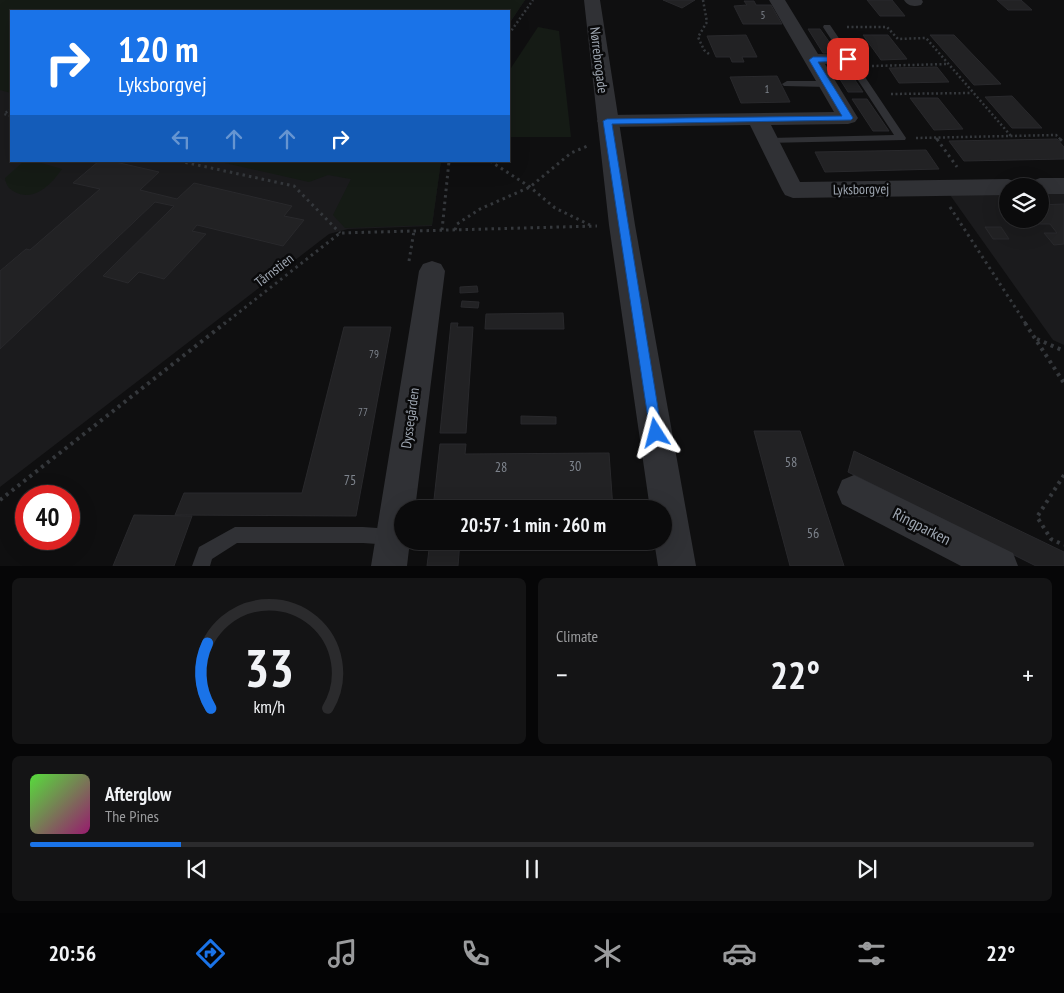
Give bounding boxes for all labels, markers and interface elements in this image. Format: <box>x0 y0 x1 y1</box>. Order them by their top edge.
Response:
house number: 5 <box>761 8 766 22</box>
text: 120 m <box>118 26 199 72</box>
street label: Nørrebrogade <box>586 26 612 94</box>
icon: right <box>35 30 100 95</box>
pin <box>827 38 869 80</box>
icon: arrive <box>834 45 862 73</box>
text: Lyksborgvej <box>118 70 207 98</box>
house number: 1 <box>765 82 770 96</box>
icon: left <box>167 125 195 153</box>
icon: ahead <box>220 125 248 153</box>
icon: ahead <box>273 125 301 153</box>
icon: right <box>326 125 354 153</box>
map controls <box>999 178 1049 228</box>
button: layers <box>999 178 1049 228</box>
street label: Lyksborgvej <box>833 180 889 198</box>
street label: Tårnstien <box>251 249 297 291</box>
house number: 79 <box>369 347 379 361</box>
street label: Dyssegården <box>397 387 423 449</box>
house number: 77 <box>358 405 368 419</box>
position arrow <box>629 406 681 458</box>
house number: 58 <box>785 453 797 471</box>
house number: 30 <box>569 457 581 475</box>
house number: 28 <box>495 458 507 476</box>
house number: 75 <box>344 471 356 489</box>
speed limit sign: 40 <box>15 485 80 550</box>
street label: Ringparken <box>890 503 954 549</box>
text: 20:57 · 1 min · 260 m <box>460 513 606 537</box>
house number: 56 <box>807 524 819 542</box>
text: Climate <box>556 626 598 646</box>
text: 33 <box>244 634 294 701</box>
text: 22° <box>770 650 820 699</box>
text: − <box>556 656 568 693</box>
text: + <box>1022 656 1034 693</box>
text: km/h <box>253 695 285 718</box>
text: Afterglow <box>105 782 171 806</box>
text: The Pines <box>105 806 159 826</box>
icon: previous <box>183 855 211 883</box>
icon: pause <box>518 855 546 883</box>
icon: next <box>853 855 881 883</box>
icon: directions <box>193 936 228 971</box>
icon: music <box>325 936 360 971</box>
icon: phone <box>458 936 493 971</box>
icon: climate <box>590 936 625 971</box>
icon: car <box>722 936 757 971</box>
icon: filters <box>854 936 889 971</box>
text: 20:56 <box>49 939 96 967</box>
text: 22° <box>986 939 1015 967</box>

